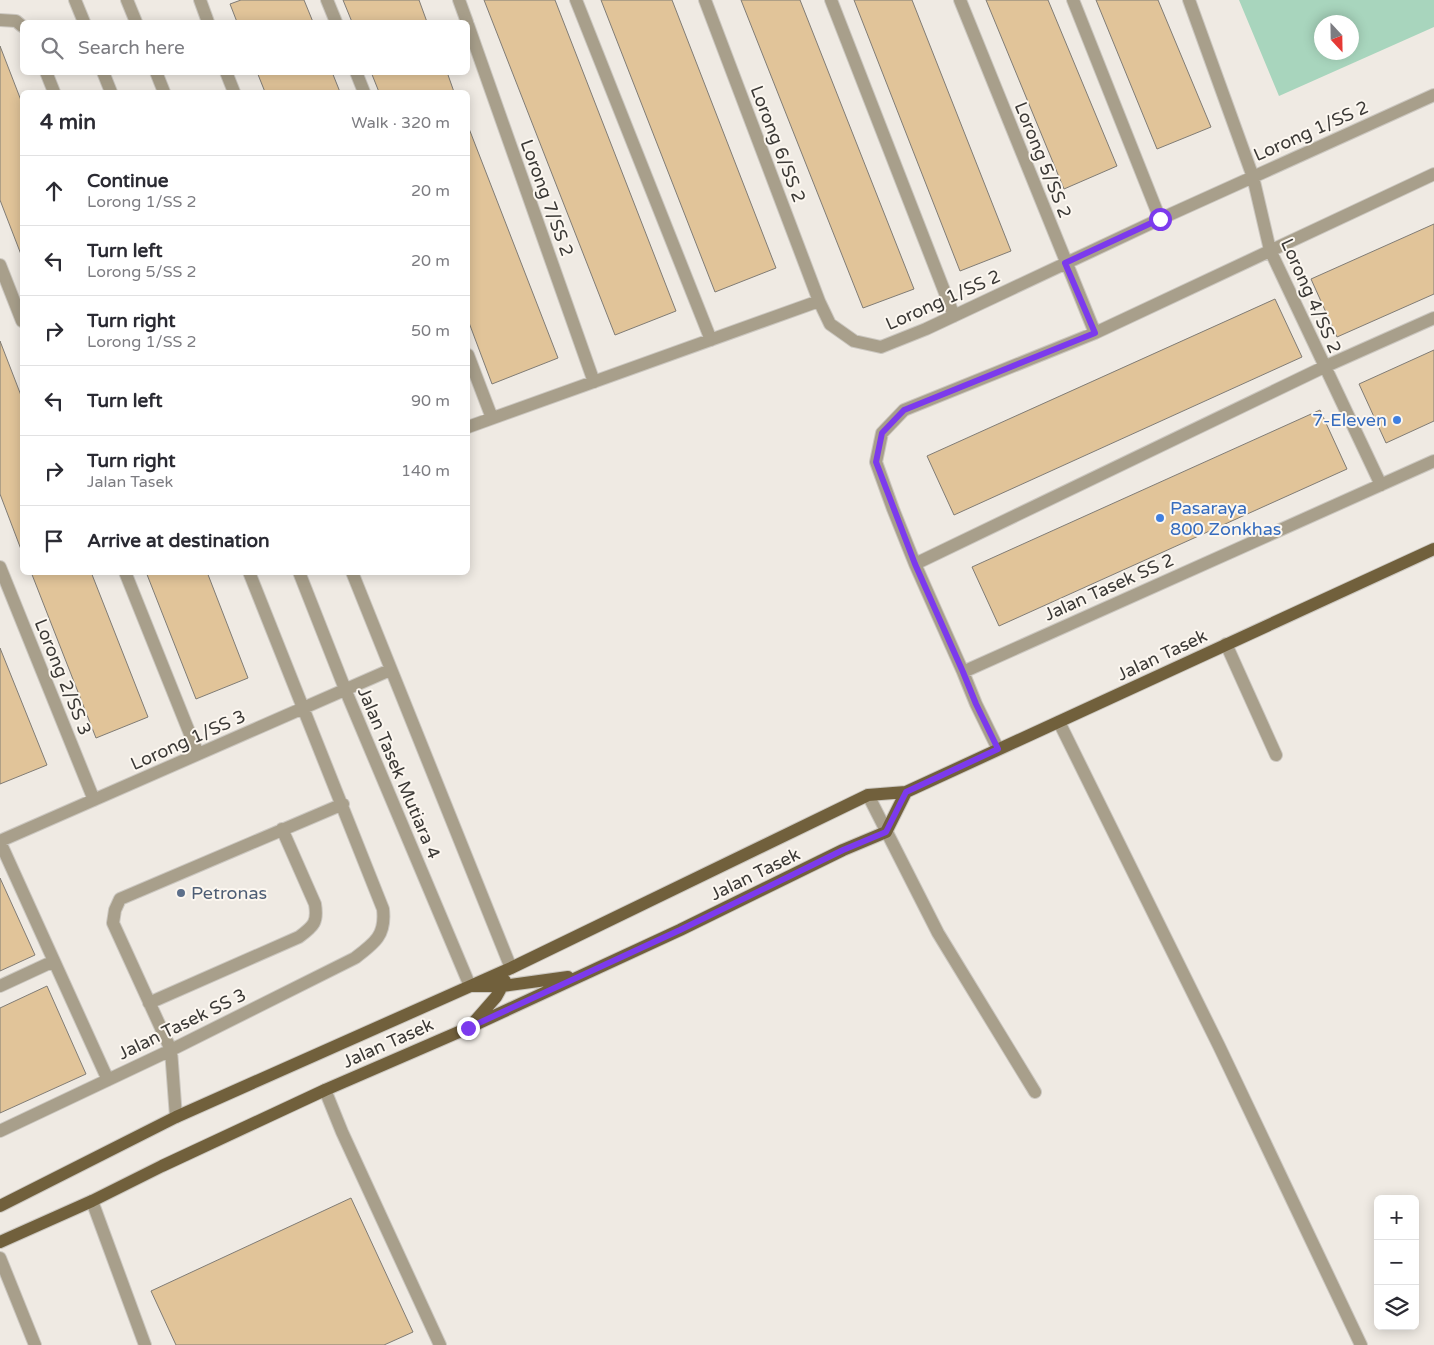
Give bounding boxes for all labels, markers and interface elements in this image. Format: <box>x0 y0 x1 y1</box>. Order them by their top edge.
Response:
north arrow <box>1314 15 1359 60</box>
search box <box>20 20 470 75</box>
icon: search <box>38 34 66 62</box>
text: Search here <box>78 37 185 59</box>
street label: Lorong 6/SS 2 <box>746 82 810 206</box>
street label: Lorong 1/SS 2 <box>1250 96 1372 166</box>
street label: Lorong 5/SS 2 <box>1010 99 1076 221</box>
text: 4 min <box>40 110 96 135</box>
text: Walk · 320 m <box>351 113 450 133</box>
street label: Lorong 7/SS 2 <box>516 137 578 259</box>
text: Continue <box>87 170 169 192</box>
icon: ahead <box>40 177 68 205</box>
text: 20 m <box>411 181 450 201</box>
text: Lorong 1/SS 2 <box>87 192 197 212</box>
route start <box>1149 208 1172 231</box>
street label: Lorong 4/SS 2 <box>1276 235 1346 357</box>
text: Turn left <box>87 240 163 262</box>
icon: left <box>40 247 68 275</box>
text: 20 m <box>411 251 450 271</box>
text: Lorong 5/SS 2 <box>87 262 197 282</box>
street label: Lorong 1/SS 2 <box>882 265 1004 335</box>
text: Turn right <box>87 310 175 332</box>
icon: right <box>40 317 68 345</box>
text: 50 m <box>411 321 450 341</box>
text: Lorong 1/SS 2 <box>87 332 197 352</box>
icon: left <box>40 387 68 415</box>
text: Turn left <box>87 390 163 412</box>
text: 90 m <box>411 391 450 411</box>
place label: 7-Eleven <box>1312 409 1387 431</box>
marker: 7-Eleven <box>1391 414 1403 426</box>
text: Turn right <box>87 450 175 472</box>
icon: right <box>40 457 68 485</box>
text: 140 m <box>401 461 450 481</box>
text: Jalan Tasek <box>87 472 173 492</box>
place label: Pasaraya 800 Zonkhas <box>1170 497 1282 540</box>
marker: Pasaraya 800 Zonkhas <box>1154 512 1166 524</box>
icon: arrive <box>40 527 68 555</box>
text: Arrive at destination <box>87 530 270 552</box>
street label: Jalan Tasek SS 2 <box>1041 549 1177 625</box>
street label: Lorong 2/SS 3 <box>30 616 96 738</box>
street label: Jalan Tasek <box>1113 624 1211 685</box>
street label: Jalan Tasek Mutiara 4 <box>353 684 445 862</box>
street label: Lorong 1/SS 3 <box>127 705 249 775</box>
street label: Jalan Tasek <box>707 843 804 905</box>
place label: Petronas <box>191 882 267 904</box>
marker: Petronas <box>175 887 187 899</box>
street label: Jalan Tasek SS 3 <box>114 983 250 1065</box>
street label: Jalan Tasek <box>339 1013 437 1073</box>
route end <box>457 1017 480 1040</box>
map controls <box>1374 1195 1419 1330</box>
button: + <box>1374 1195 1419 1240</box>
button: − <box>1374 1240 1419 1285</box>
button: layers <box>1374 1285 1419 1330</box>

